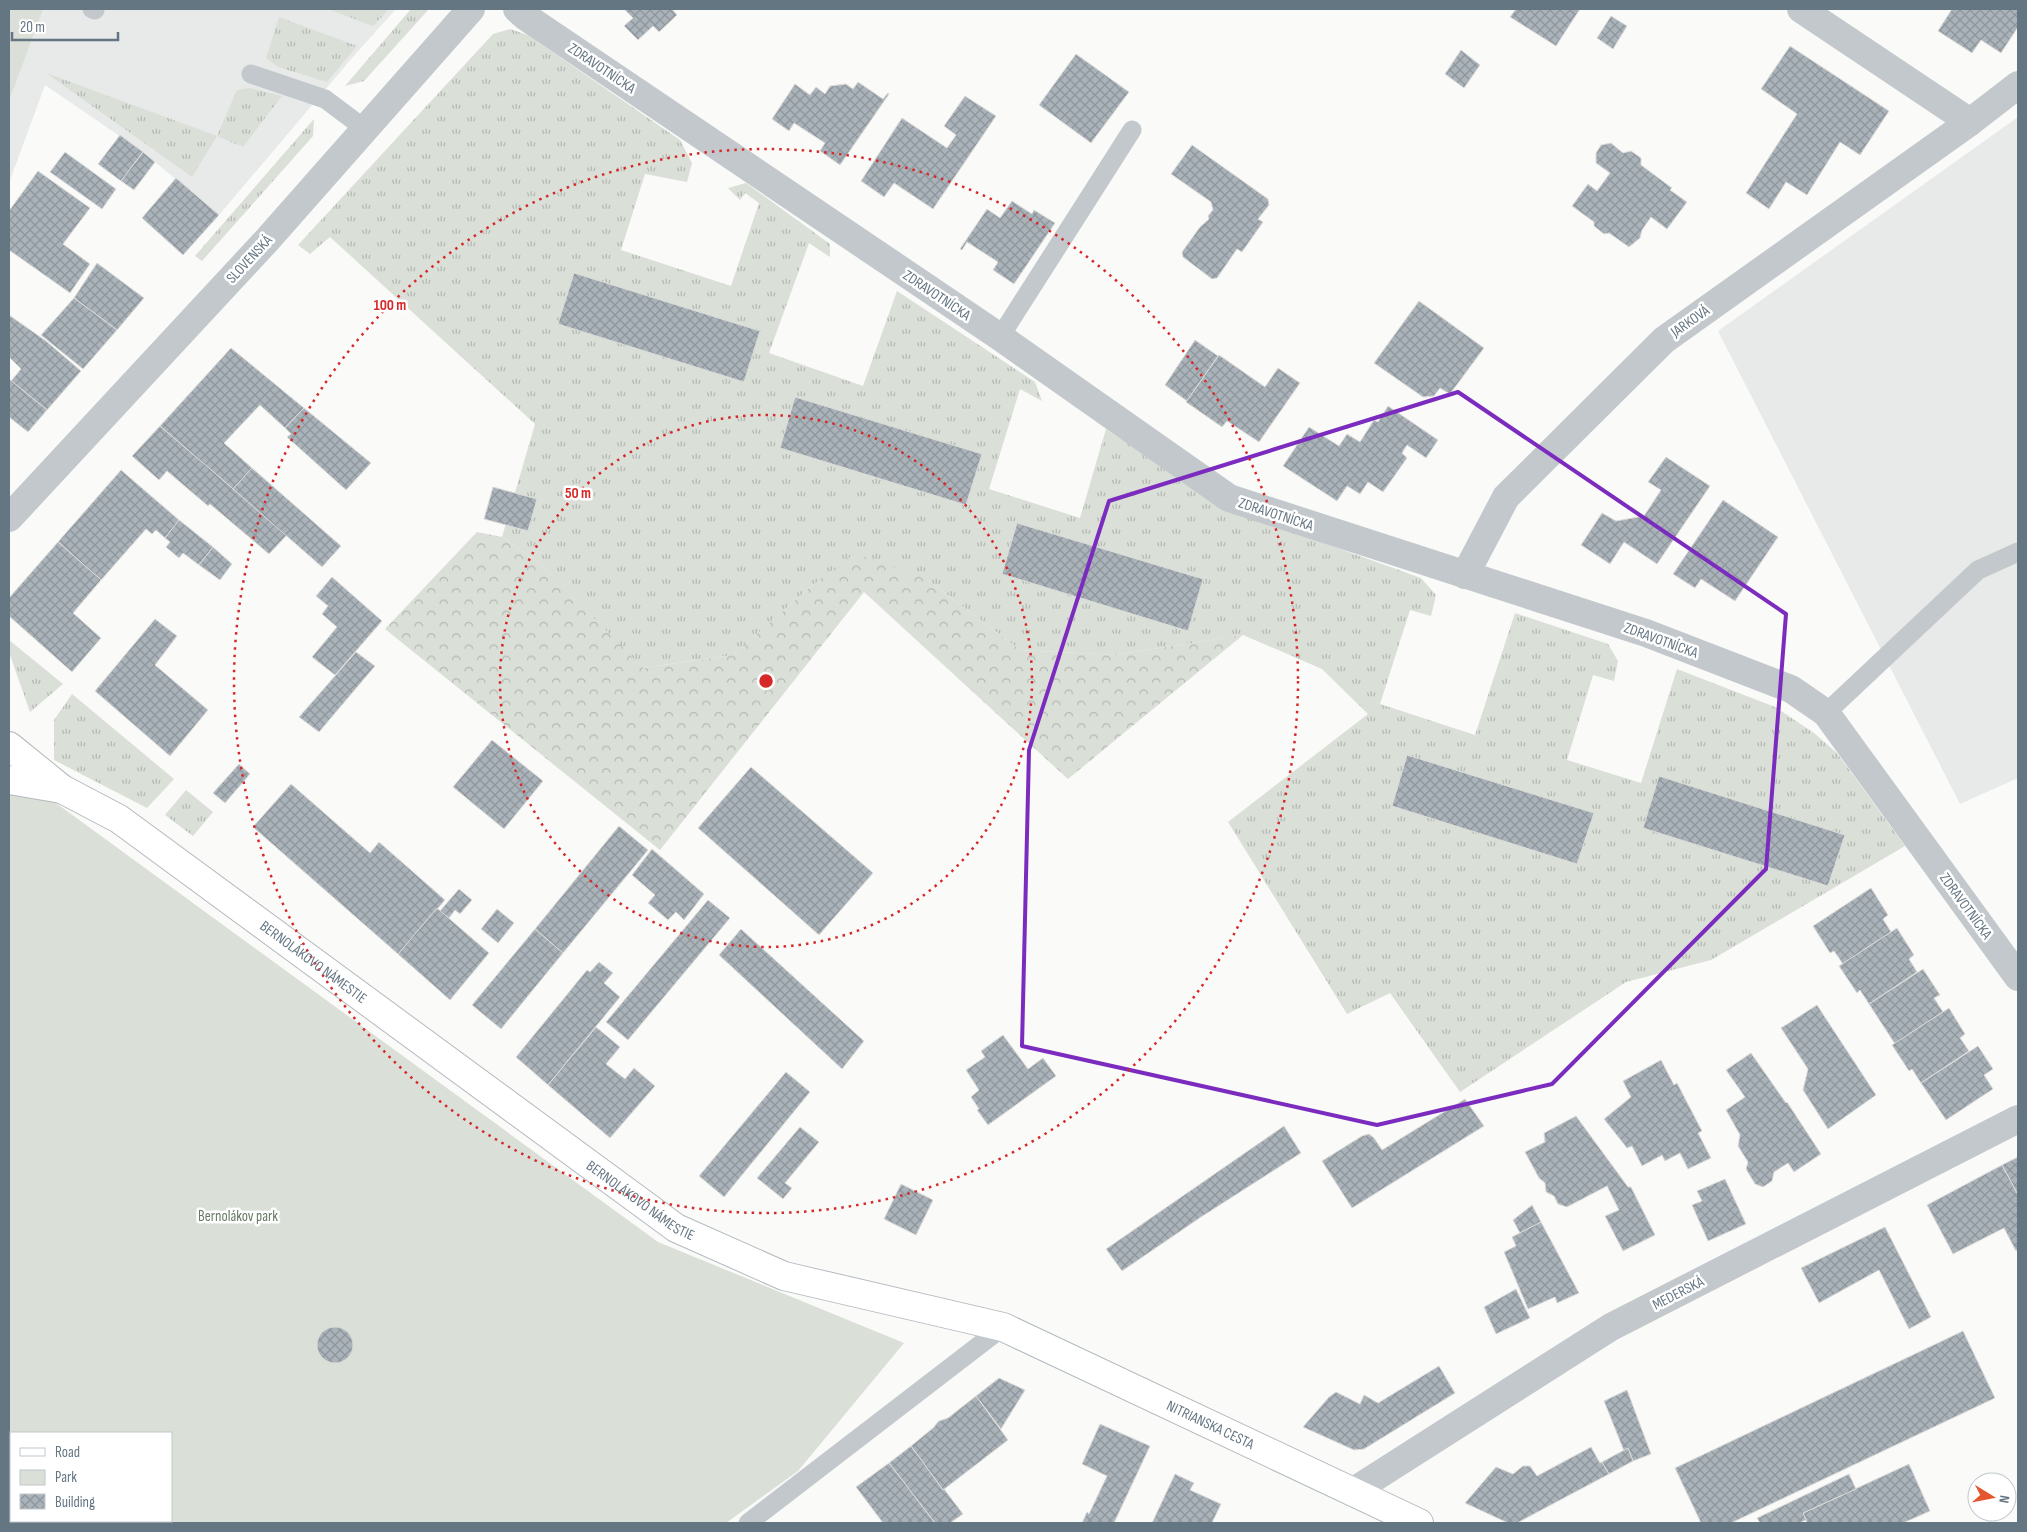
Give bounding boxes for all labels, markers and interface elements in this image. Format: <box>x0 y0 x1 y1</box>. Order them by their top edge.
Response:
scale bar <box>12 10 119 42</box>
text: 20 m <box>20 18 45 37</box>
street label: ZDRAVOTNÍCKA <box>564 39 640 98</box>
street label: SLOVENSKÁ <box>222 231 277 287</box>
street label: ZDRAVOTNÍCKA <box>899 266 975 325</box>
text: 100 m <box>374 296 406 315</box>
street label: JARKOVÁ <box>1666 301 1714 342</box>
text: 50 m <box>565 484 591 503</box>
street label: ZDRAVOTNÍCKA <box>1236 493 1316 536</box>
street label: ZDRAVOTNÍCKA <box>1621 618 1701 663</box>
centre of rings <box>757 672 775 690</box>
street label: ZDRAVOTNÍCKA <box>1935 869 1996 944</box>
street label: BERNOLÁKOVO NÁMESTIE <box>256 917 371 1008</box>
street label: BERNOLÁKOVO NÁMESTIE <box>582 1156 697 1245</box>
park label: Bernolákov park <box>198 1207 278 1226</box>
street label: MEDERSKÁ <box>1649 1272 1708 1314</box>
street label: NITRIANSKA CESTA <box>1163 1396 1258 1454</box>
legend <box>10 1432 172 1522</box>
text: Road <box>55 1443 80 1462</box>
text: Park <box>55 1468 77 1487</box>
north arrow <box>1967 1472 2017 1522</box>
text: Building <box>55 1493 95 1512</box>
text: N <box>1995 1494 2013 1504</box>

